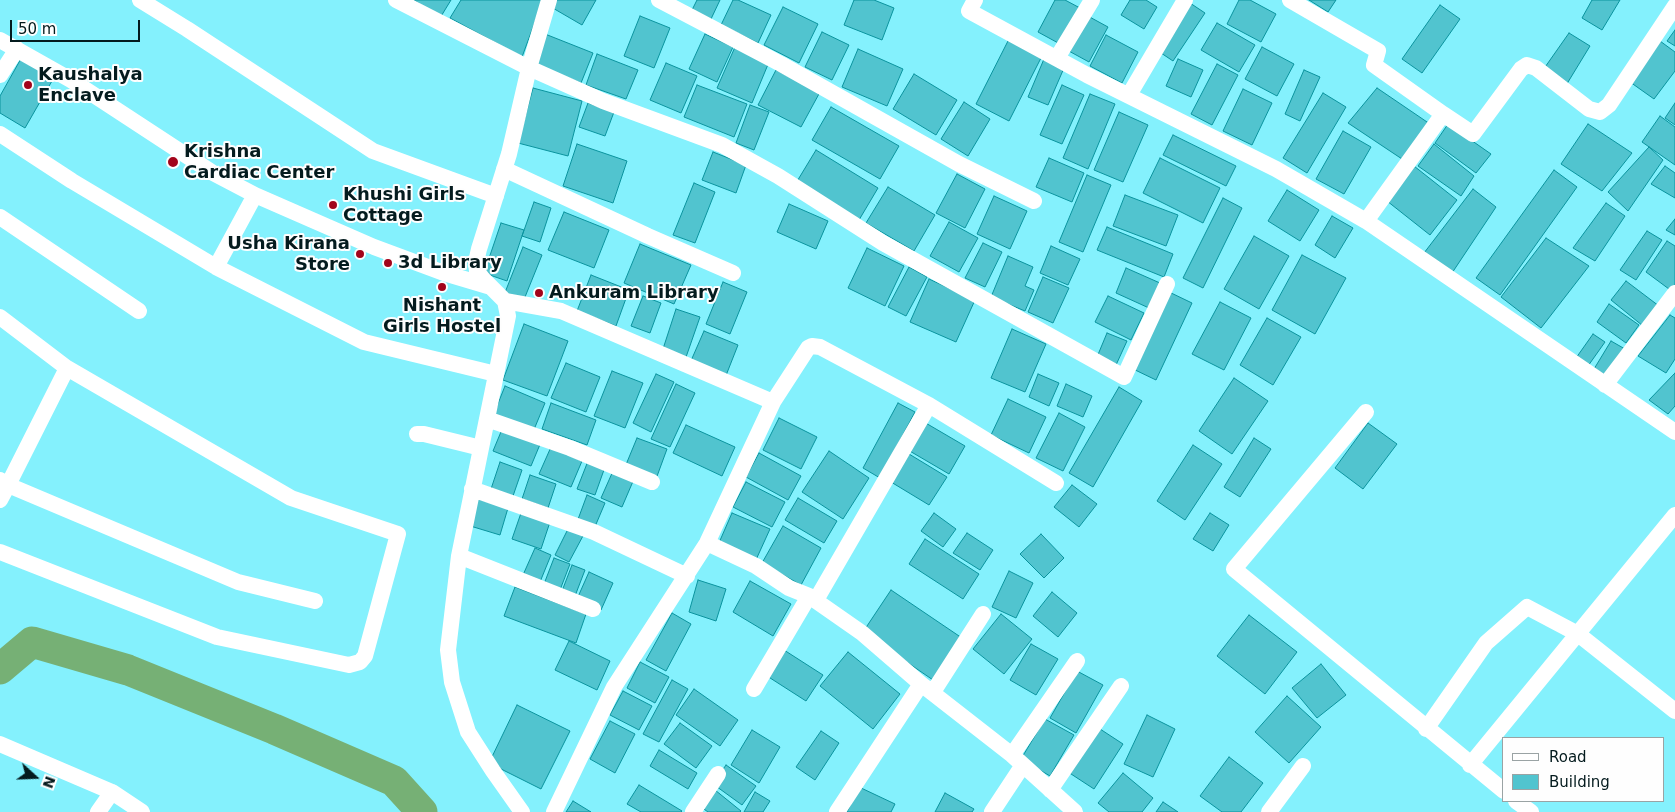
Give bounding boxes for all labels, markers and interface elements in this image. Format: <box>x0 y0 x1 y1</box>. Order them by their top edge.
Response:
scale bar <box>12 10 142 42</box>
text: 50 m <box>18 20 56 38</box>
place label: Kaushalya Enclave <box>38 64 143 106</box>
marker: Kaushalya Enclave <box>22 79 34 91</box>
place label: Krishna Cardiac Center <box>184 141 334 183</box>
marker: Krishna Cardiac Center <box>166 155 180 169</box>
place label: Khushi Girls Cottage <box>343 184 465 226</box>
marker: Khushi Girls Cottage <box>327 199 339 211</box>
place label: Usha Kirana Store <box>227 233 350 276</box>
marker: Usha Kirana Store <box>354 248 366 260</box>
place label: 3d Library <box>398 252 502 274</box>
marker: 3d Library <box>382 257 394 269</box>
marker: Nishant Girls Hostel <box>436 281 448 293</box>
place label: Ankuram Library <box>549 282 719 304</box>
marker: Ankuram Library <box>533 287 545 299</box>
place label: Nishant Girls Hostel <box>383 295 501 338</box>
legend <box>1502 737 1665 802</box>
text: Road <box>1549 748 1587 766</box>
north arrow <box>10 752 60 802</box>
text: Building <box>1549 773 1610 791</box>
text: N <box>40 774 59 790</box>

